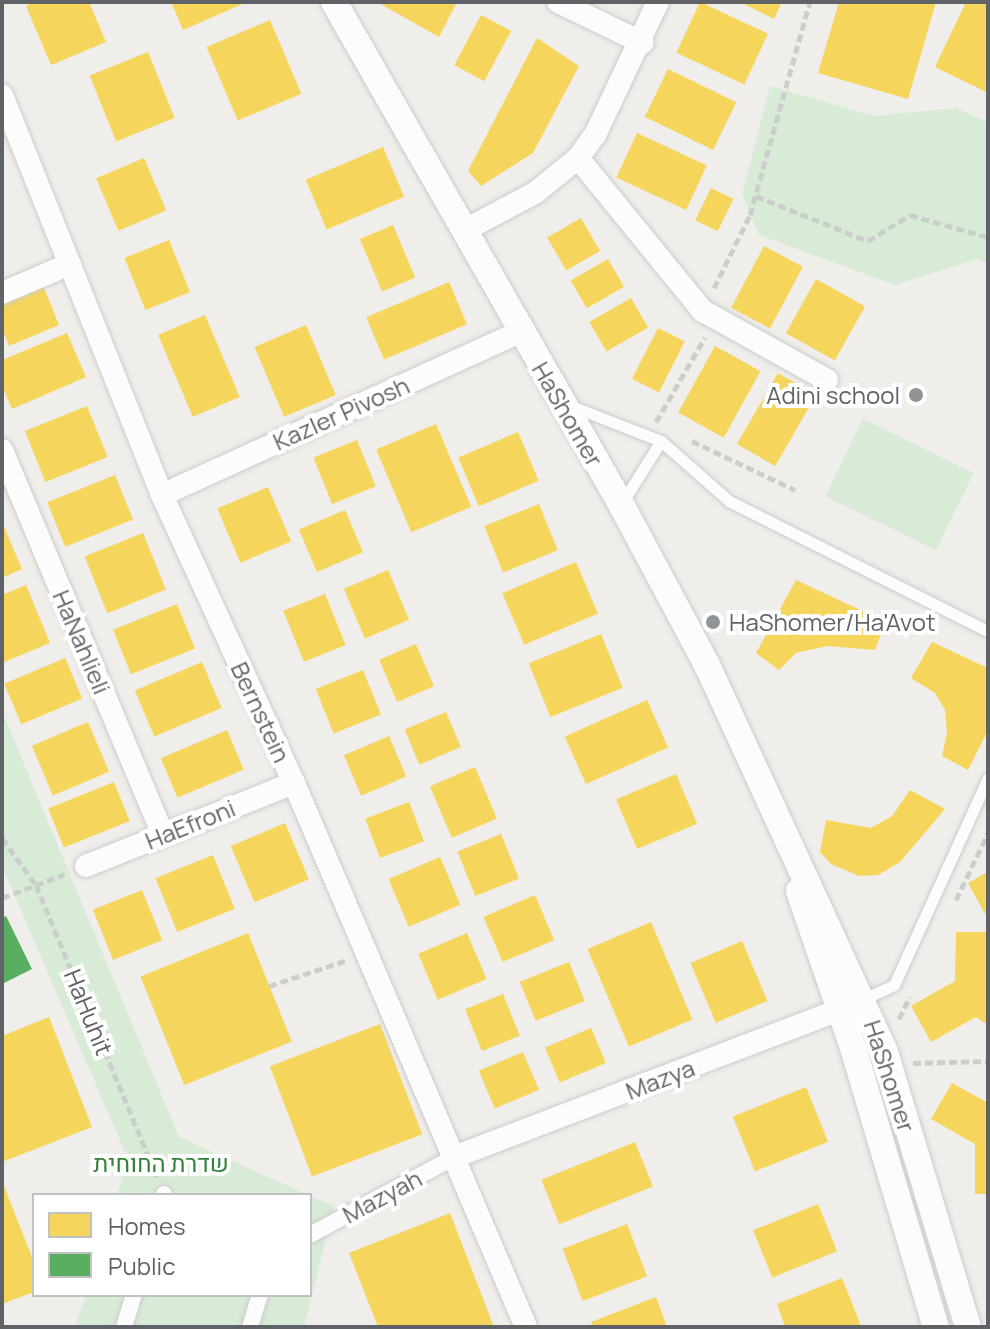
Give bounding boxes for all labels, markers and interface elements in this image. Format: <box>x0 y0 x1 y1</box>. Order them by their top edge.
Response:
street label: HaShomer <box>527 357 609 471</box>
street label: Kazler Pivosh <box>268 370 414 456</box>
place label: Adini school <box>766 381 900 409</box>
marker: Adini school <box>907 386 925 404</box>
street label: HaNahlieli <box>47 586 117 698</box>
place label: HaShomer/Ha'Avot <box>729 608 936 636</box>
marker: HaShomer/Ha'Avot <box>704 613 722 631</box>
street label: Bernstein <box>225 657 297 767</box>
street label: HaEfroni <box>141 793 239 855</box>
street label: HaHuhit <box>59 965 119 1059</box>
street label: HaShomer <box>858 1016 922 1136</box>
street label: Mazya <box>622 1053 698 1105</box>
park label: שדרת החוחית <box>93 1149 229 1177</box>
street label: Mazyah <box>337 1163 427 1229</box>
legend <box>32 1193 312 1297</box>
text: Homes <box>108 1209 186 1242</box>
text: Public <box>108 1249 175 1282</box>

